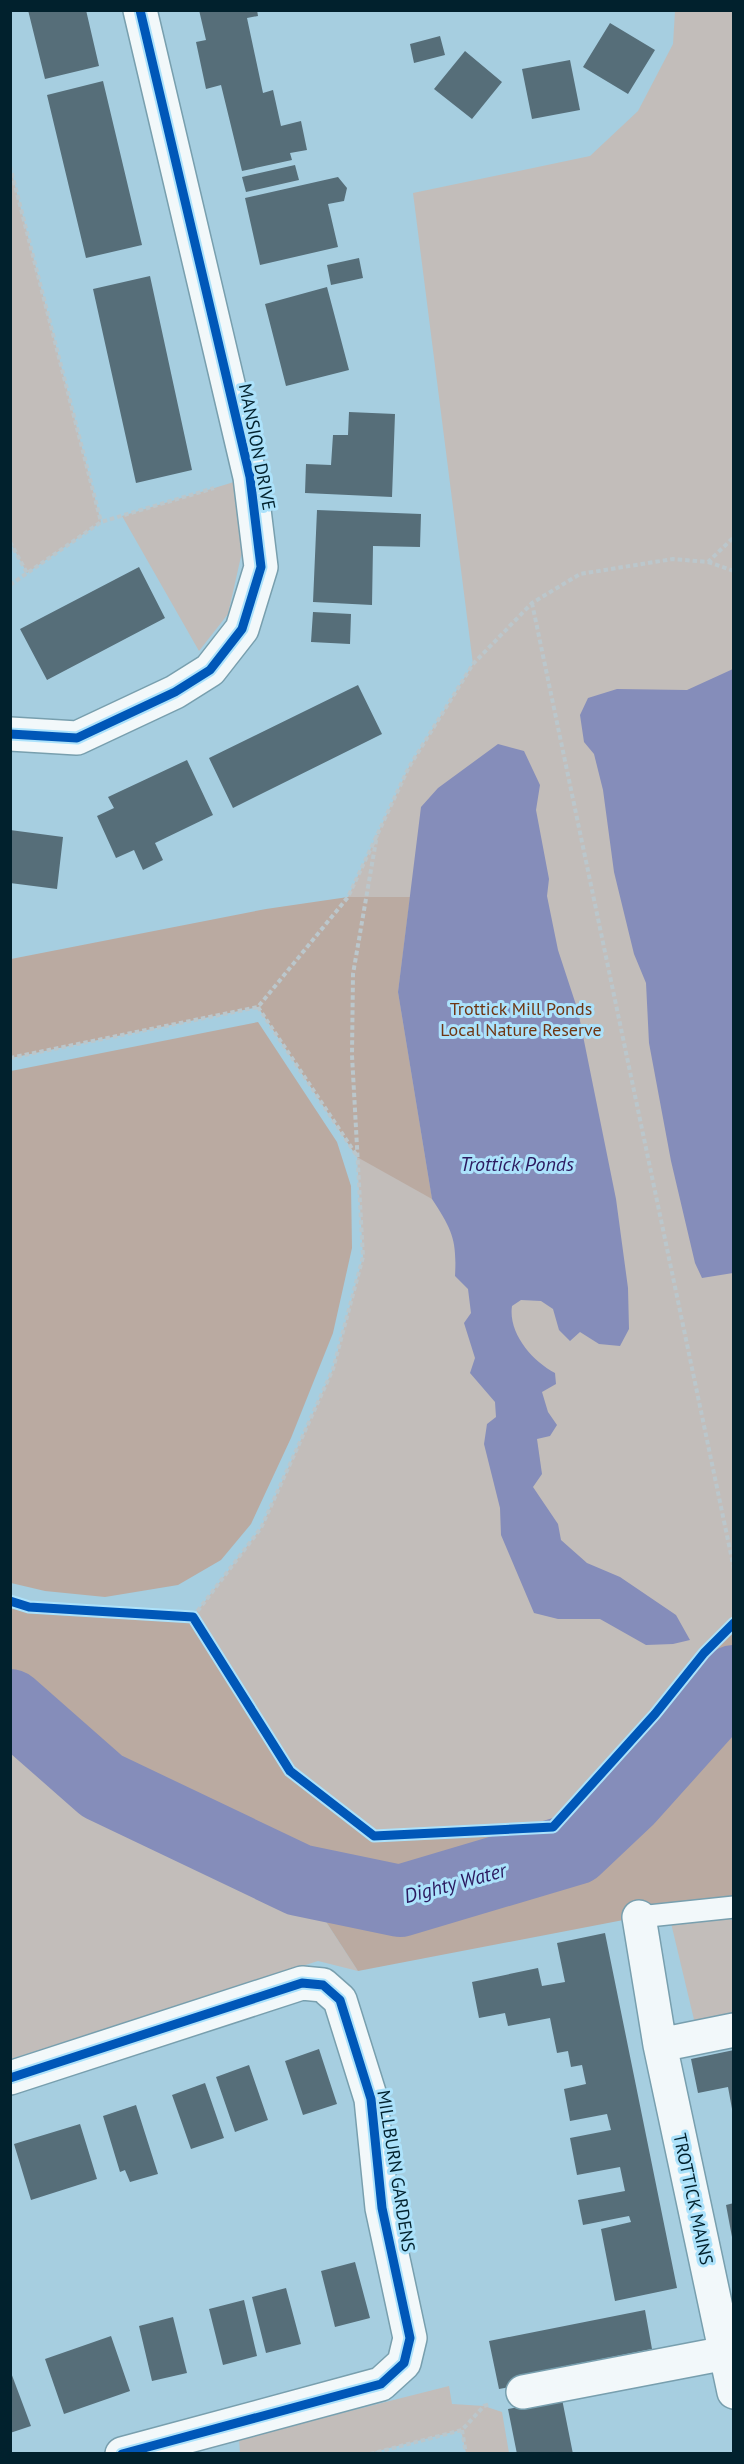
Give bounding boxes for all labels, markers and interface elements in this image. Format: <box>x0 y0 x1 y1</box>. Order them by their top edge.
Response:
street label: MANSION DRIVE <box>234 382 281 512</box>
park label: Trottick Mill Ponds Local Nature Reserve <box>440 997 602 1041</box>
water label: Trottick Ponds <box>460 1151 574 1177</box>
water label: Dighty Water <box>401 1857 510 1909</box>
street label: MILLBURN GARDENS <box>372 2088 421 2253</box>
street label: TROTTICK MAINS <box>668 2131 719 2267</box>

